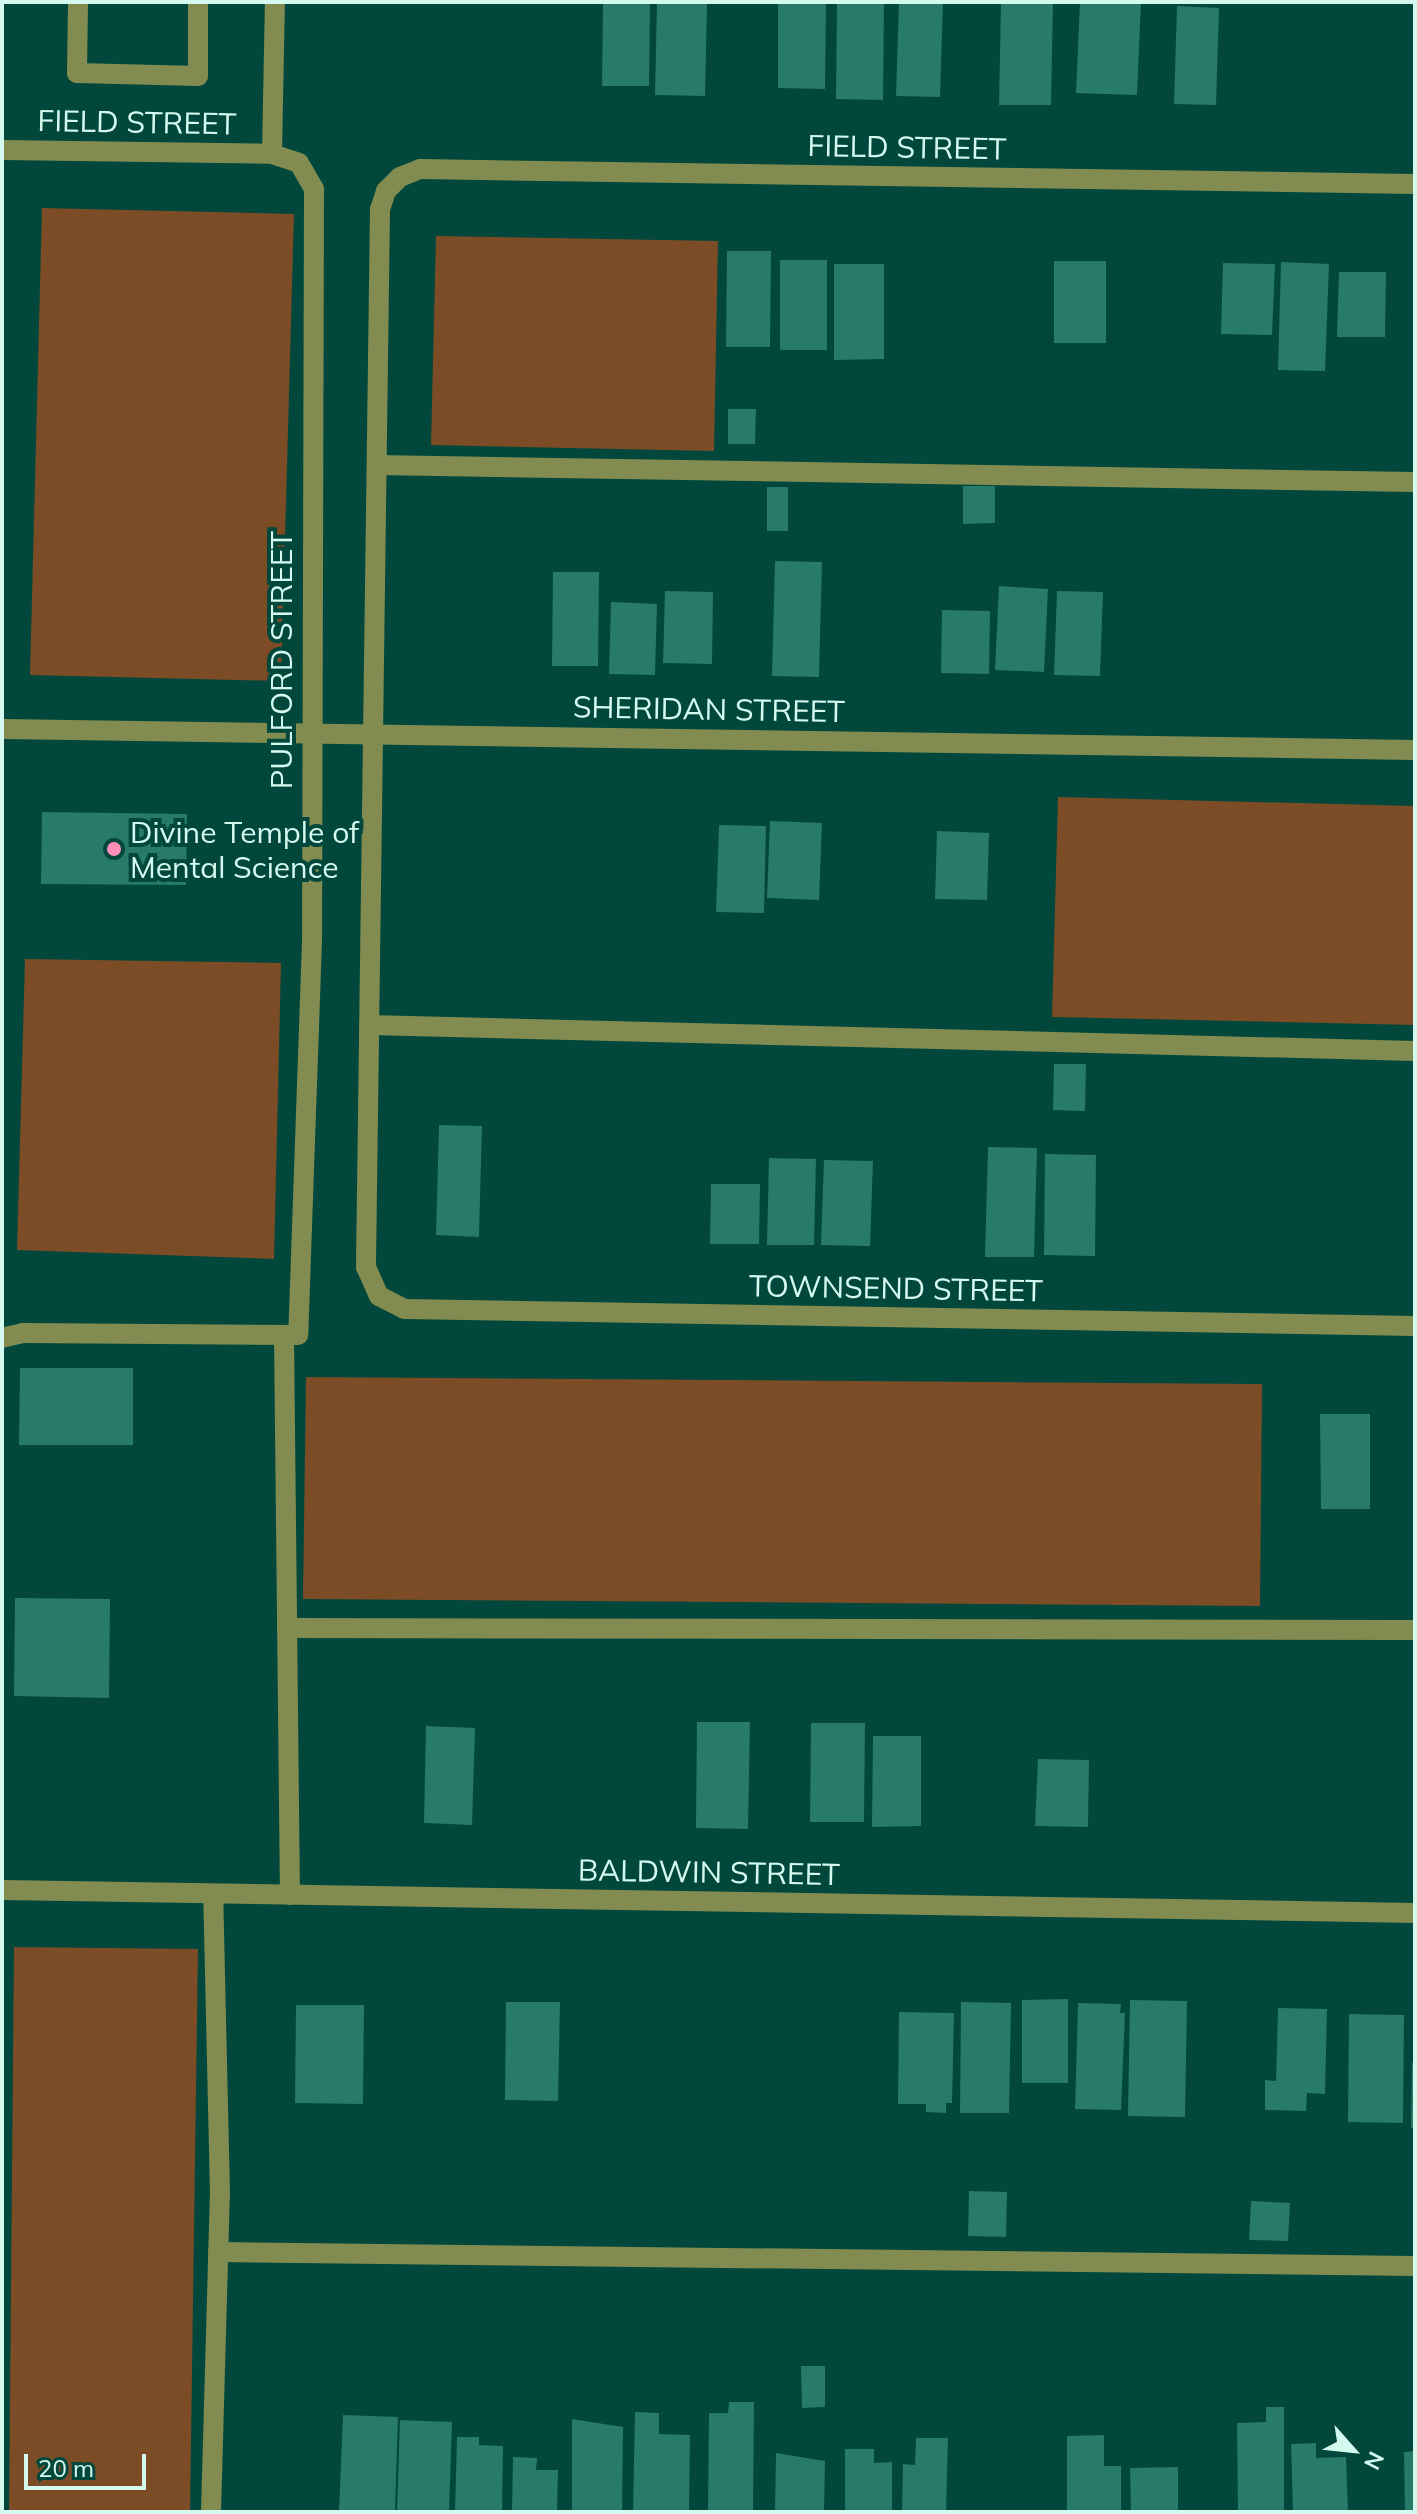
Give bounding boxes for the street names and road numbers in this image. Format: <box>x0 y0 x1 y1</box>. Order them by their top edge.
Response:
street label: FIELD STREET <box>37 102 237 142</box>
street label: FIELD STREET <box>807 127 1007 167</box>
street label: PULFORD STREET <box>263 531 299 789</box>
street label: SHERIDAN STREET <box>573 689 845 729</box>
street label: TOWNSEND STREET <box>749 1267 1043 1309</box>
street label: BALDWIN STREET <box>578 1852 840 1892</box>

